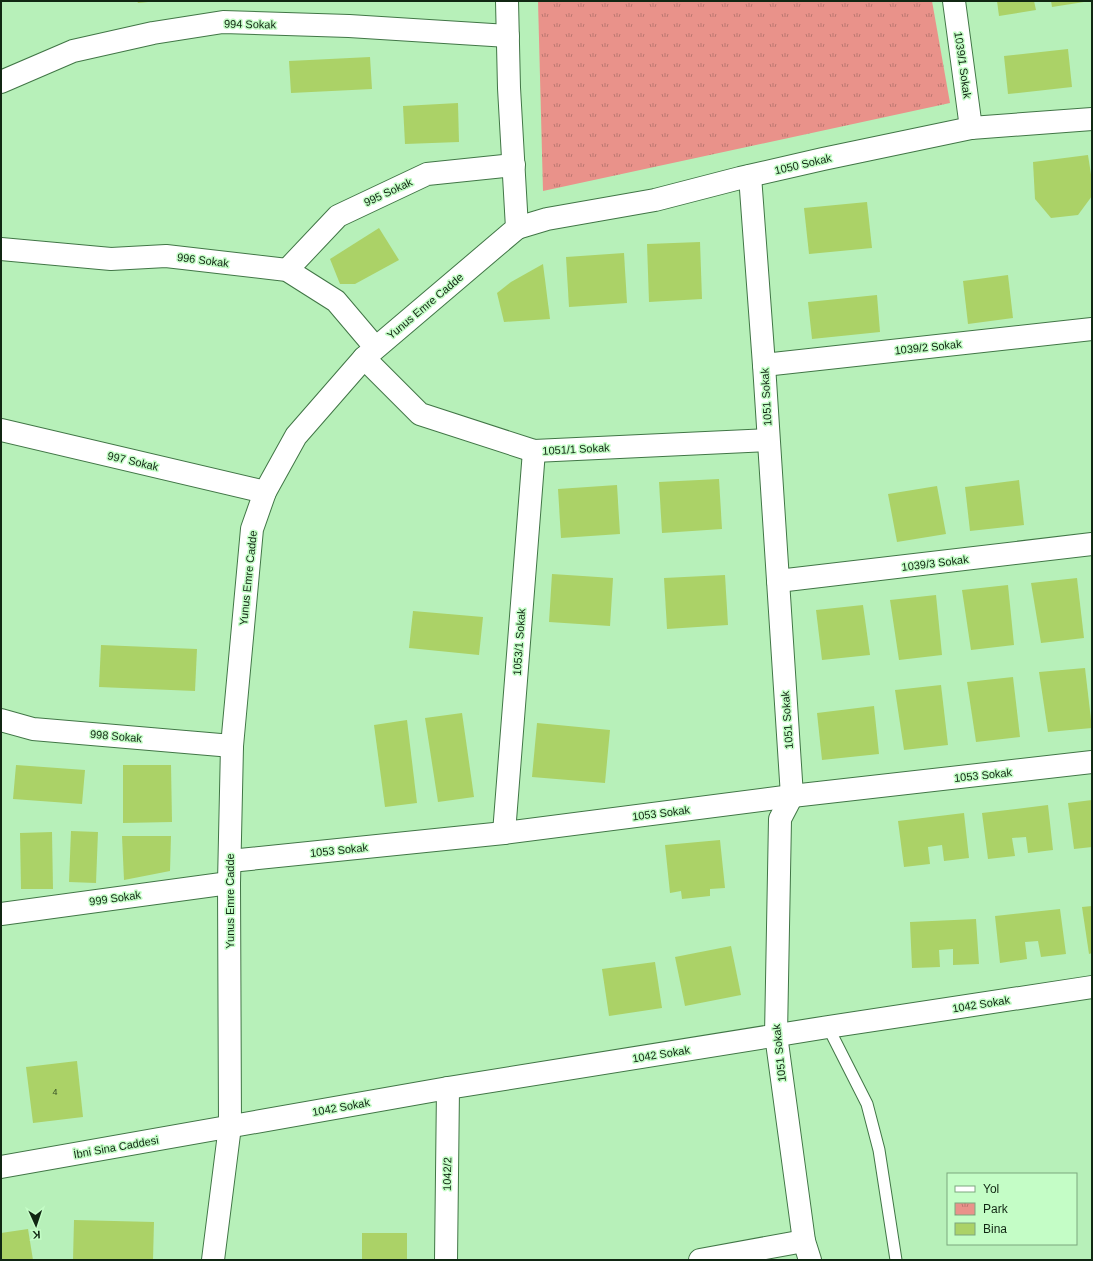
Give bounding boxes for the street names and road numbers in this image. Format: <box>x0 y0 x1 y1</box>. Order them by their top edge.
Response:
street label: 994 Sokak <box>224 18 277 30</box>
street label: 1039/1 Sokak <box>952 31 974 100</box>
street label: 1050 Sokak <box>773 152 833 176</box>
street label: 995 Sokak <box>362 175 415 208</box>
street label: 996 Sokak <box>176 251 230 269</box>
street label: Yunus Emre Cadde <box>385 271 465 341</box>
street label: 1039/2 Sokak <box>894 337 963 356</box>
street label: 1051 Sokak <box>758 367 774 426</box>
street label: 1051/1 Sokak <box>542 441 610 457</box>
street label: 997 Sokak <box>106 449 160 473</box>
street label: Yunus Emre Cadde <box>237 530 259 626</box>
street label: 1039/3 Sokak <box>901 553 970 573</box>
street label: 1053/1 Sokak <box>511 608 527 676</box>
street label: 1051 Sokak <box>779 690 795 749</box>
street label: 998 Sokak <box>90 728 143 744</box>
street label: 1053 Sokak <box>953 766 1013 784</box>
street label: 1053 Sokak <box>631 803 691 822</box>
street label: 1053 Sokak <box>309 841 369 859</box>
street label: Yunus Emre Cadde <box>224 853 236 949</box>
street label: 999 Sokak <box>88 888 142 908</box>
street label: 1042 Sokak <box>951 993 1011 1014</box>
street label: 1051 Sokak <box>770 1023 788 1083</box>
street label: 1042 Sokak <box>631 1043 691 1064</box>
street label: 1042 Sokak <box>311 1096 371 1118</box>
street label: İbni Sina Caddesi <box>72 1134 160 1160</box>
street label: 1042/2 <box>441 1157 453 1191</box>

